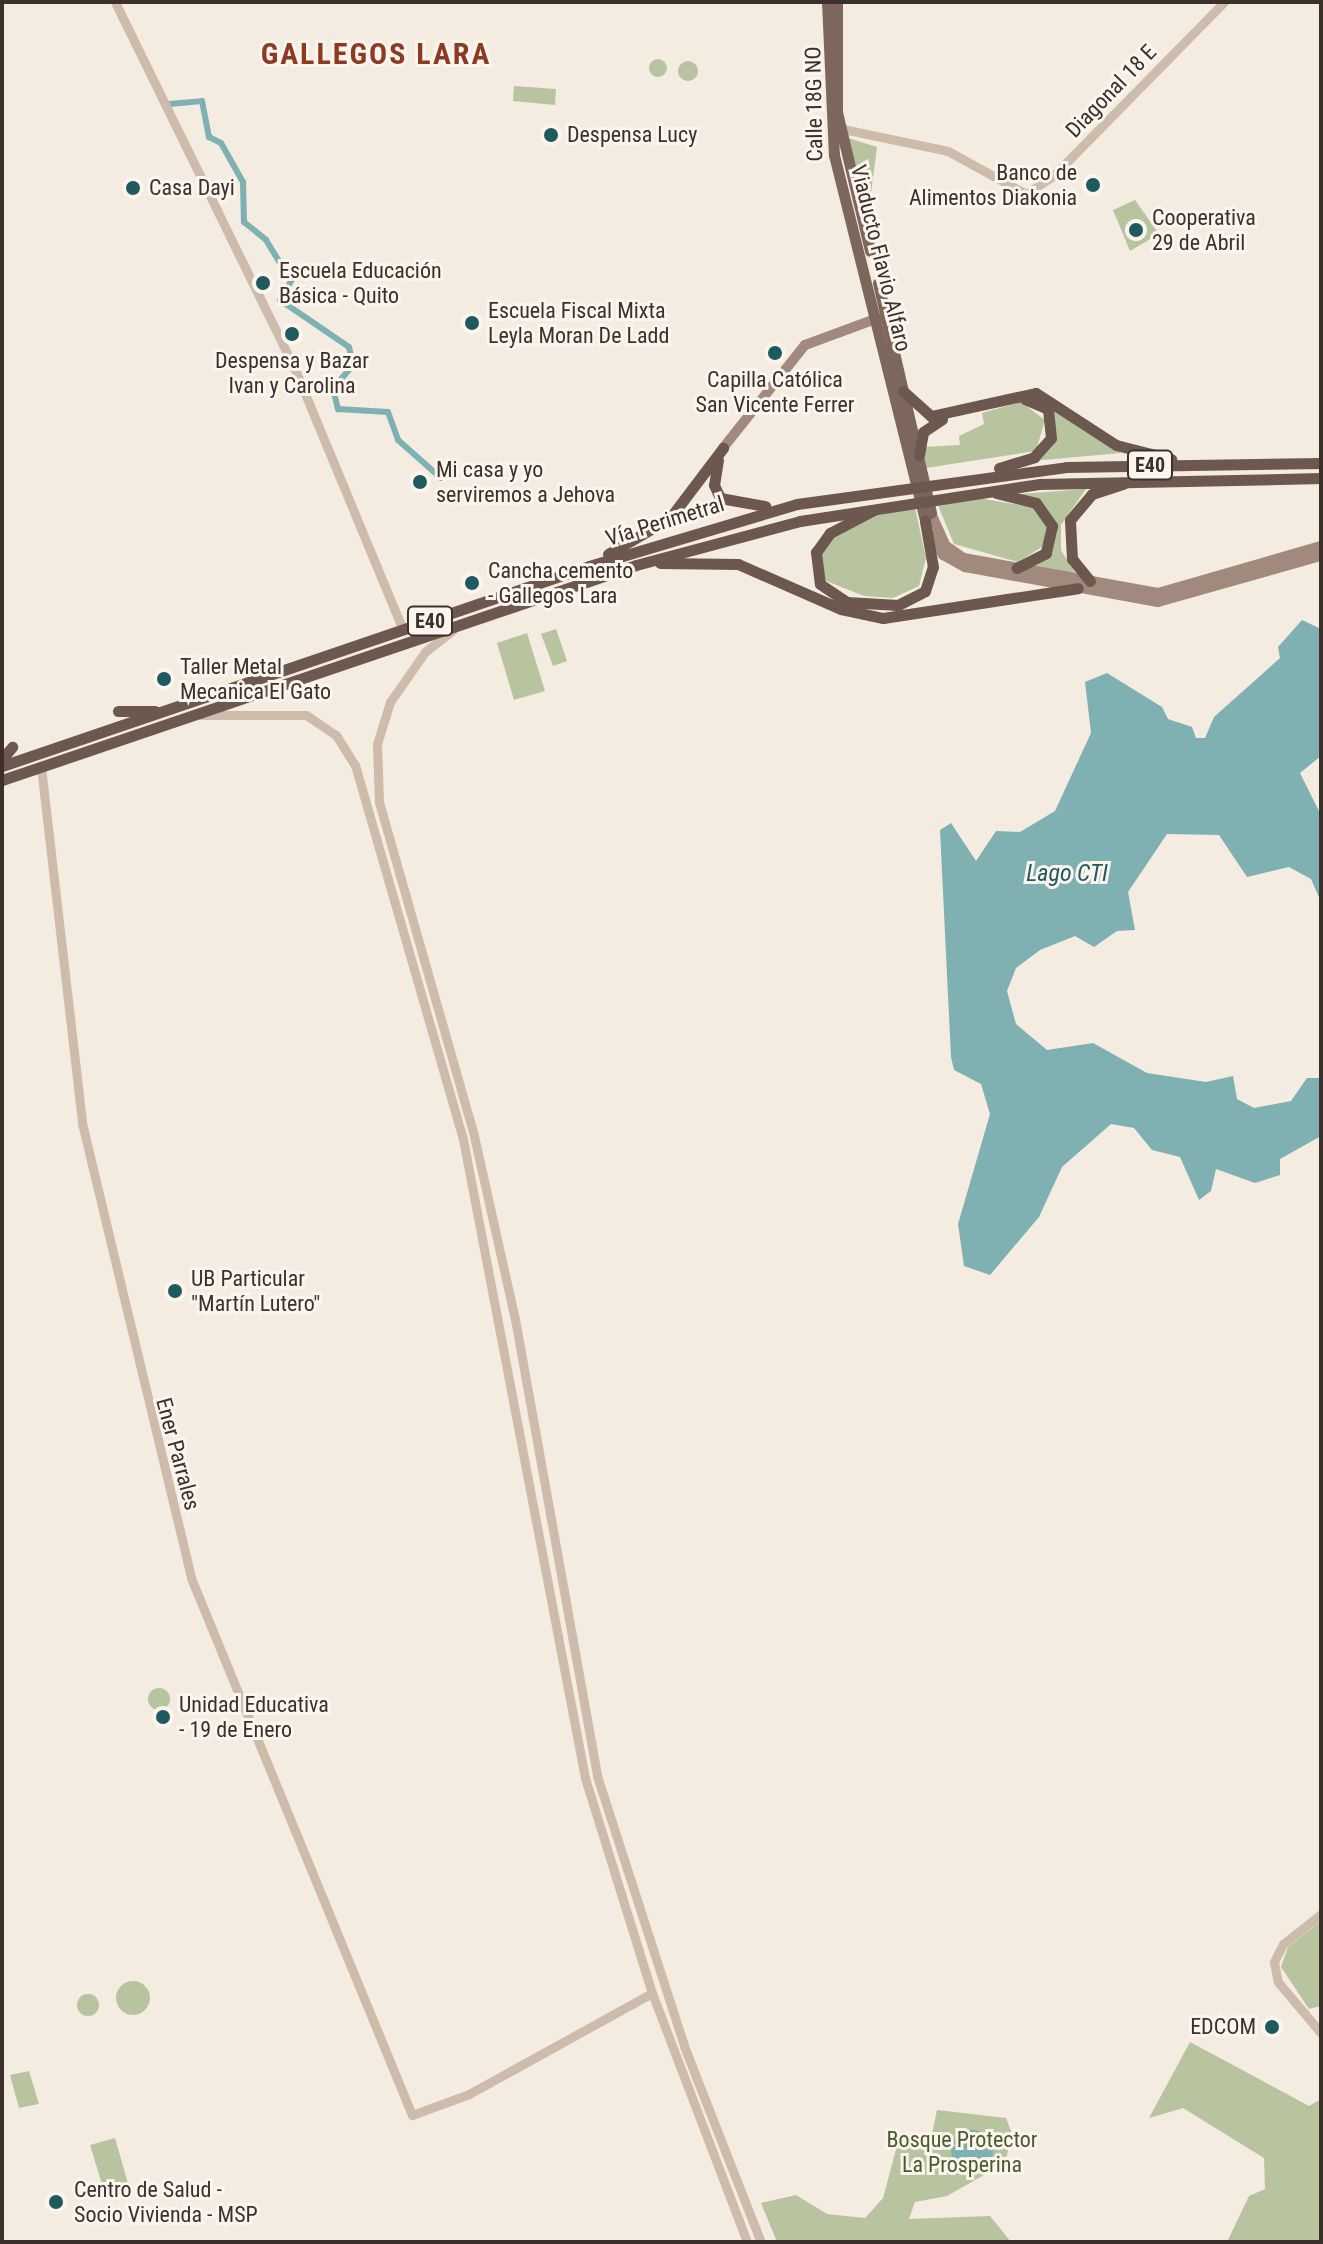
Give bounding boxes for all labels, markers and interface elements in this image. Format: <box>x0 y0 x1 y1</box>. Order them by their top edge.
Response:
district label: GALLEGOS LARA <box>261 36 491 72</box>
street label: Diagonal 18 E <box>1060 39 1162 143</box>
street label: Calle 18G NO <box>800 46 828 162</box>
place label: Despensa Lucy <box>567 122 697 148</box>
marker: Despensa Lucy <box>542 126 560 144</box>
place label: Banco de Alimentos Diakonia <box>909 159 1077 210</box>
street label: Viaducto Flavio Alfaro <box>845 162 917 354</box>
place label: Casa Dayi <box>149 175 235 201</box>
marker: Banco de Alimentos Diakonia <box>1084 176 1102 194</box>
marker: Casa Dayi <box>124 179 142 197</box>
place label: Cooperativa 29 de Abril <box>1152 204 1256 256</box>
marker: Cooperativa 29 de Abril <box>1127 221 1145 239</box>
place label: Escuela Educación Básica - Quito <box>279 257 442 308</box>
marker: Escuela Educación Básica - Quito <box>254 274 272 292</box>
place label: Escuela Fiscal Mixta Leyla Moran De Ladd <box>488 297 669 348</box>
marker: Escuela Fiscal Mixta Leyla Moran De Ladd <box>463 314 481 332</box>
marker: Despensa y Bazar Ivan y Carolina <box>283 325 301 343</box>
marker: Capilla Católica San Vicente Ferrer <box>766 344 784 362</box>
place label: Despensa y Bazar Ivan y Carolina <box>215 347 369 398</box>
place label: Capilla Católica San Vicente Ferrer <box>696 366 854 418</box>
road number: E40 <box>1126 449 1174 481</box>
place label: Mi casa y yo serviremos a Jehova <box>436 456 615 508</box>
marker: Mi casa y yo serviremos a Jehova <box>411 473 429 491</box>
street label: Vía Perimetral <box>603 490 727 552</box>
place label: Cancha cemento - Gallegos Lara <box>488 557 633 608</box>
marker: Cancha cemento - Gallegos Lara <box>463 574 481 592</box>
road number: E40 <box>406 605 454 637</box>
place label: Taller Metal Mecanica El Gato <box>180 653 331 704</box>
marker: Taller Metal Mecanica El Gato <box>155 670 173 688</box>
water label: Lago CTI <box>1026 860 1108 888</box>
place label: UB Particular "Martín Lutero" <box>191 1265 320 1316</box>
marker: UB Particular "Martín Lutero" <box>166 1282 184 1300</box>
street label: Ener Parrales <box>150 1395 206 1513</box>
place label: Unidad Educativa - 19 de Enero <box>179 1691 329 1742</box>
marker: Unidad Educativa - 19 de Enero <box>154 1708 172 1726</box>
place label: EDCOM <box>1190 2014 1256 2040</box>
marker: EDCOM <box>1263 2018 1281 2036</box>
park label: Bosque Protector La Prosperina <box>887 2126 1037 2178</box>
place label: Centro de Salud - Socio Vivienda - MSP <box>74 2176 258 2228</box>
marker: Centro de Salud - Socio Vivienda - MSP <box>45 2191 67 2213</box>

